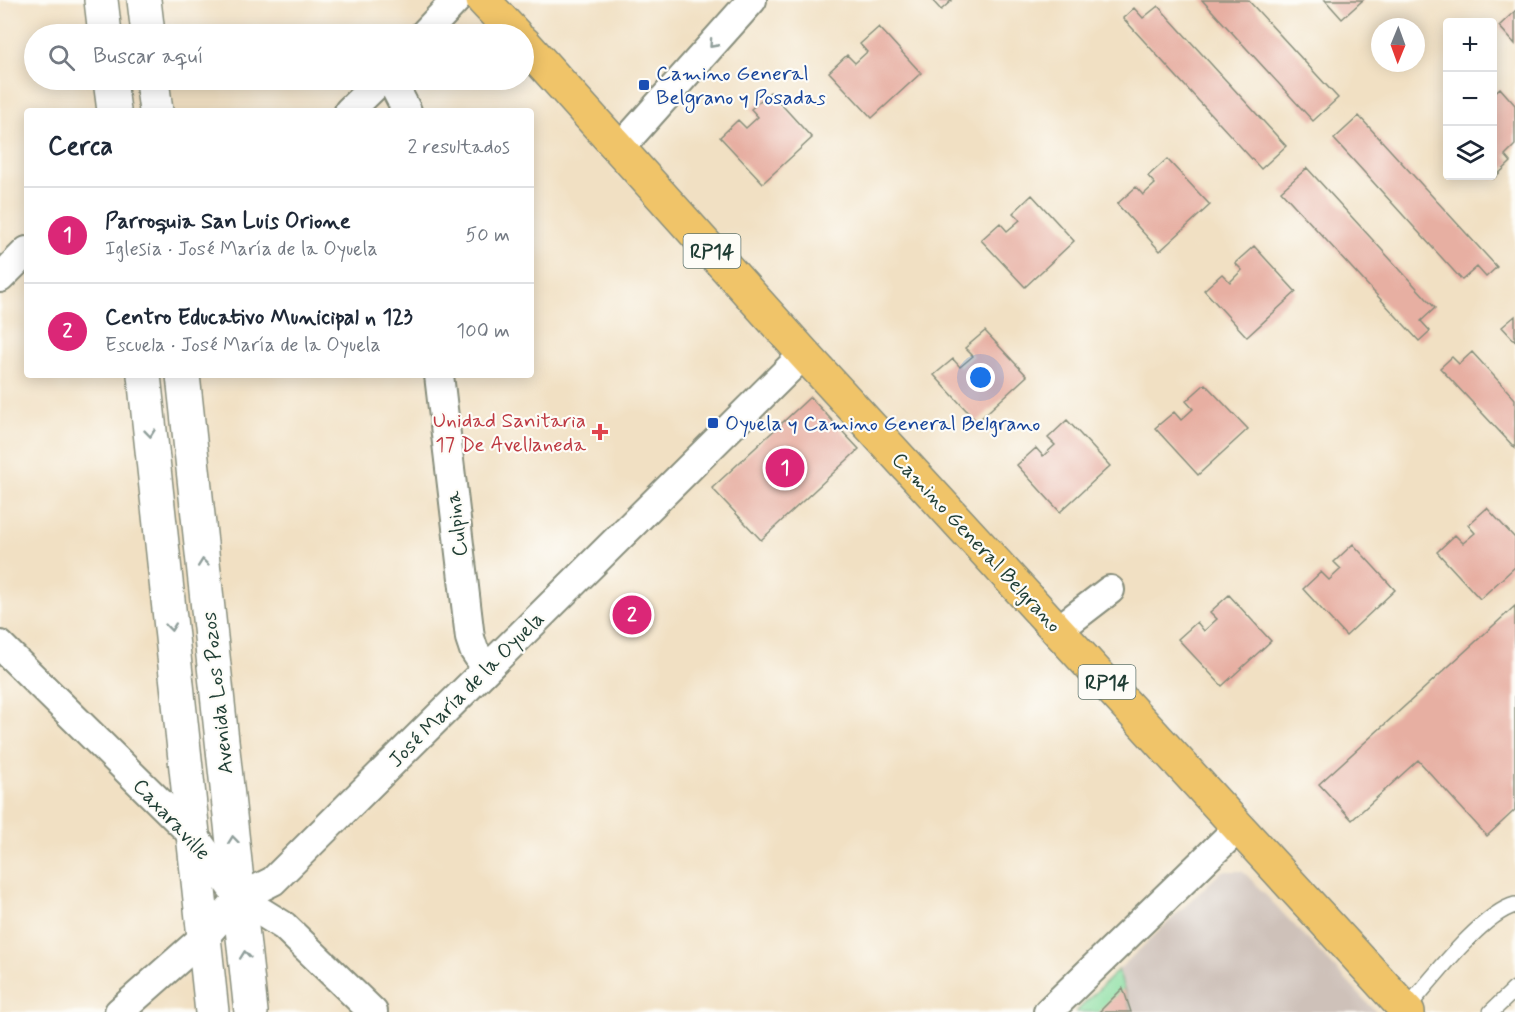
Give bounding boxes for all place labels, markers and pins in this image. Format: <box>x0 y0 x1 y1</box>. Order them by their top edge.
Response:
place label: Camino General Belgrano y Posadas <box>656 60 826 113</box>
marker: Camino General Belgrano y Posadas <box>637 78 651 92</box>
place label: Unidad Sanitaria 17 De Avellaneda <box>433 407 586 459</box>
place label: Oyuela y Camino General Belgrano <box>725 410 1040 438</box>
marker: Oyuela y Camino General Belgrano <box>706 416 720 430</box>
marker: Unidad Sanitaria 17 De Avellaneda <box>591 423 609 441</box>
pin: 1 <box>766 446 804 490</box>
pin: 2 <box>612 592 652 638</box>

